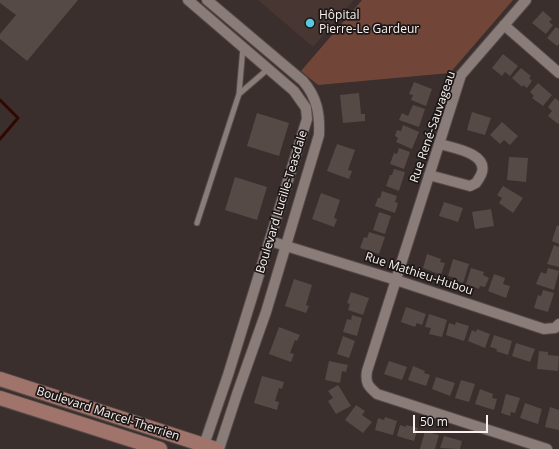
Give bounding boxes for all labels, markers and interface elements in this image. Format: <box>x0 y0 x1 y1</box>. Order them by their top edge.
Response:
place label: Hôpital Pierre-Le Gardeur <box>319 9 419 37</box>
marker: Hôpital Pierre-Le Gardeur <box>304 17 316 29</box>
street label: Rue René-Sauvageau <box>407 69 459 185</box>
street label: Boulevard Lucille-Teasdale <box>253 129 311 275</box>
street label: Rue Mathieu-Hubou <box>363 250 475 298</box>
street label: Boulevard Marcel-Therrien <box>35 384 181 444</box>
scale bar <box>415 407 490 433</box>
text: 50 m <box>420 413 448 430</box>

